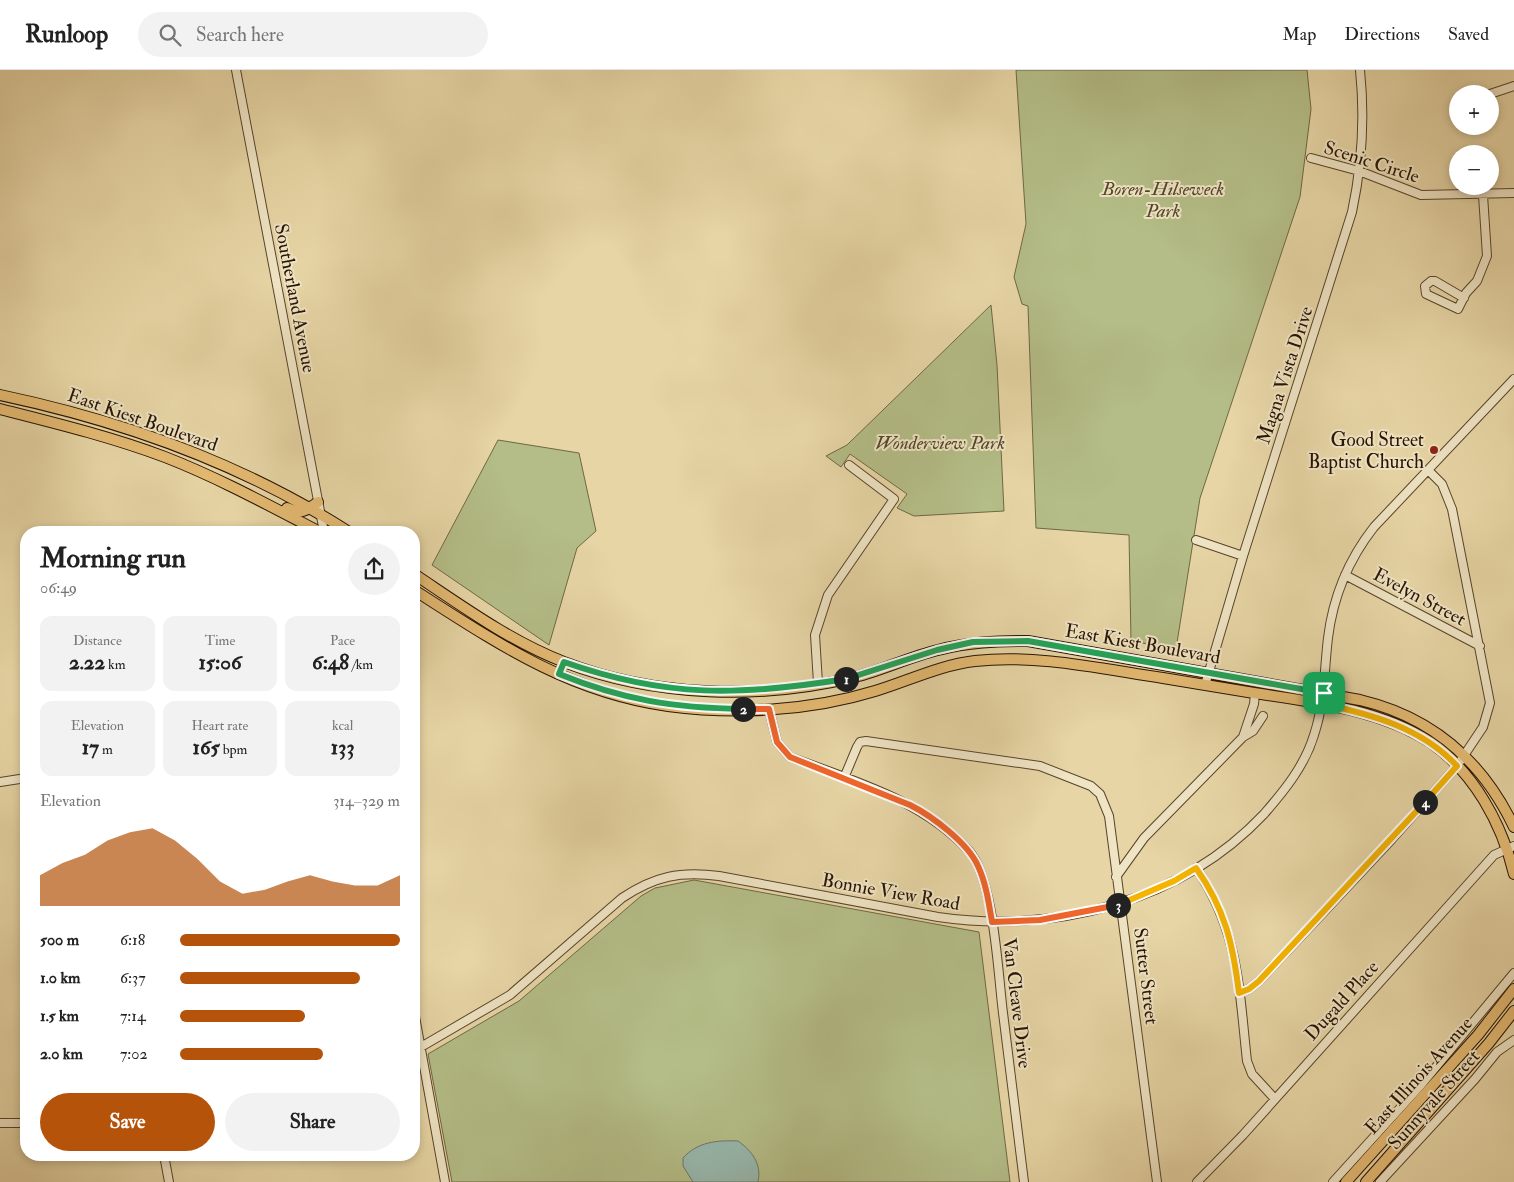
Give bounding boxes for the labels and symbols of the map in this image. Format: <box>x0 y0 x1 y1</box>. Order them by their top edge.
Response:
street label: Scenic Circle <box>1321 135 1422 189</box>
park label: Boren-Hilseweck Park <box>1101 177 1224 223</box>
street label: Southerland Avenue <box>269 222 321 375</box>
street label: Magna Vista Drive <box>1251 303 1319 447</box>
street label: East Kiest Boulevard <box>64 383 222 457</box>
place label: Good Street Baptist Church <box>1308 428 1424 475</box>
park label: Wonderview Park <box>875 431 1005 455</box>
marker: Good Street Baptist Church <box>1428 444 1440 456</box>
street label: Evelyn Street <box>1369 562 1470 631</box>
street label: East Kiest Boulevard <box>1063 618 1223 670</box>
pin: 1 <box>834 666 858 692</box>
pin <box>1303 672 1345 714</box>
pin: 2 <box>730 696 756 722</box>
pin: 4 <box>1412 790 1438 814</box>
street label: Bonnie View Road <box>820 868 962 916</box>
pin: 3 <box>1106 892 1130 918</box>
street label: Sutter Street <box>1128 926 1164 1026</box>
street label: Van Cleave Drive <box>997 937 1037 1070</box>
street label: Dugald Place <box>1299 955 1384 1046</box>
street label: East Illinois Avenue <box>1360 1012 1478 1139</box>
street label: Sunnyvale Street <box>1383 1045 1485 1155</box>

